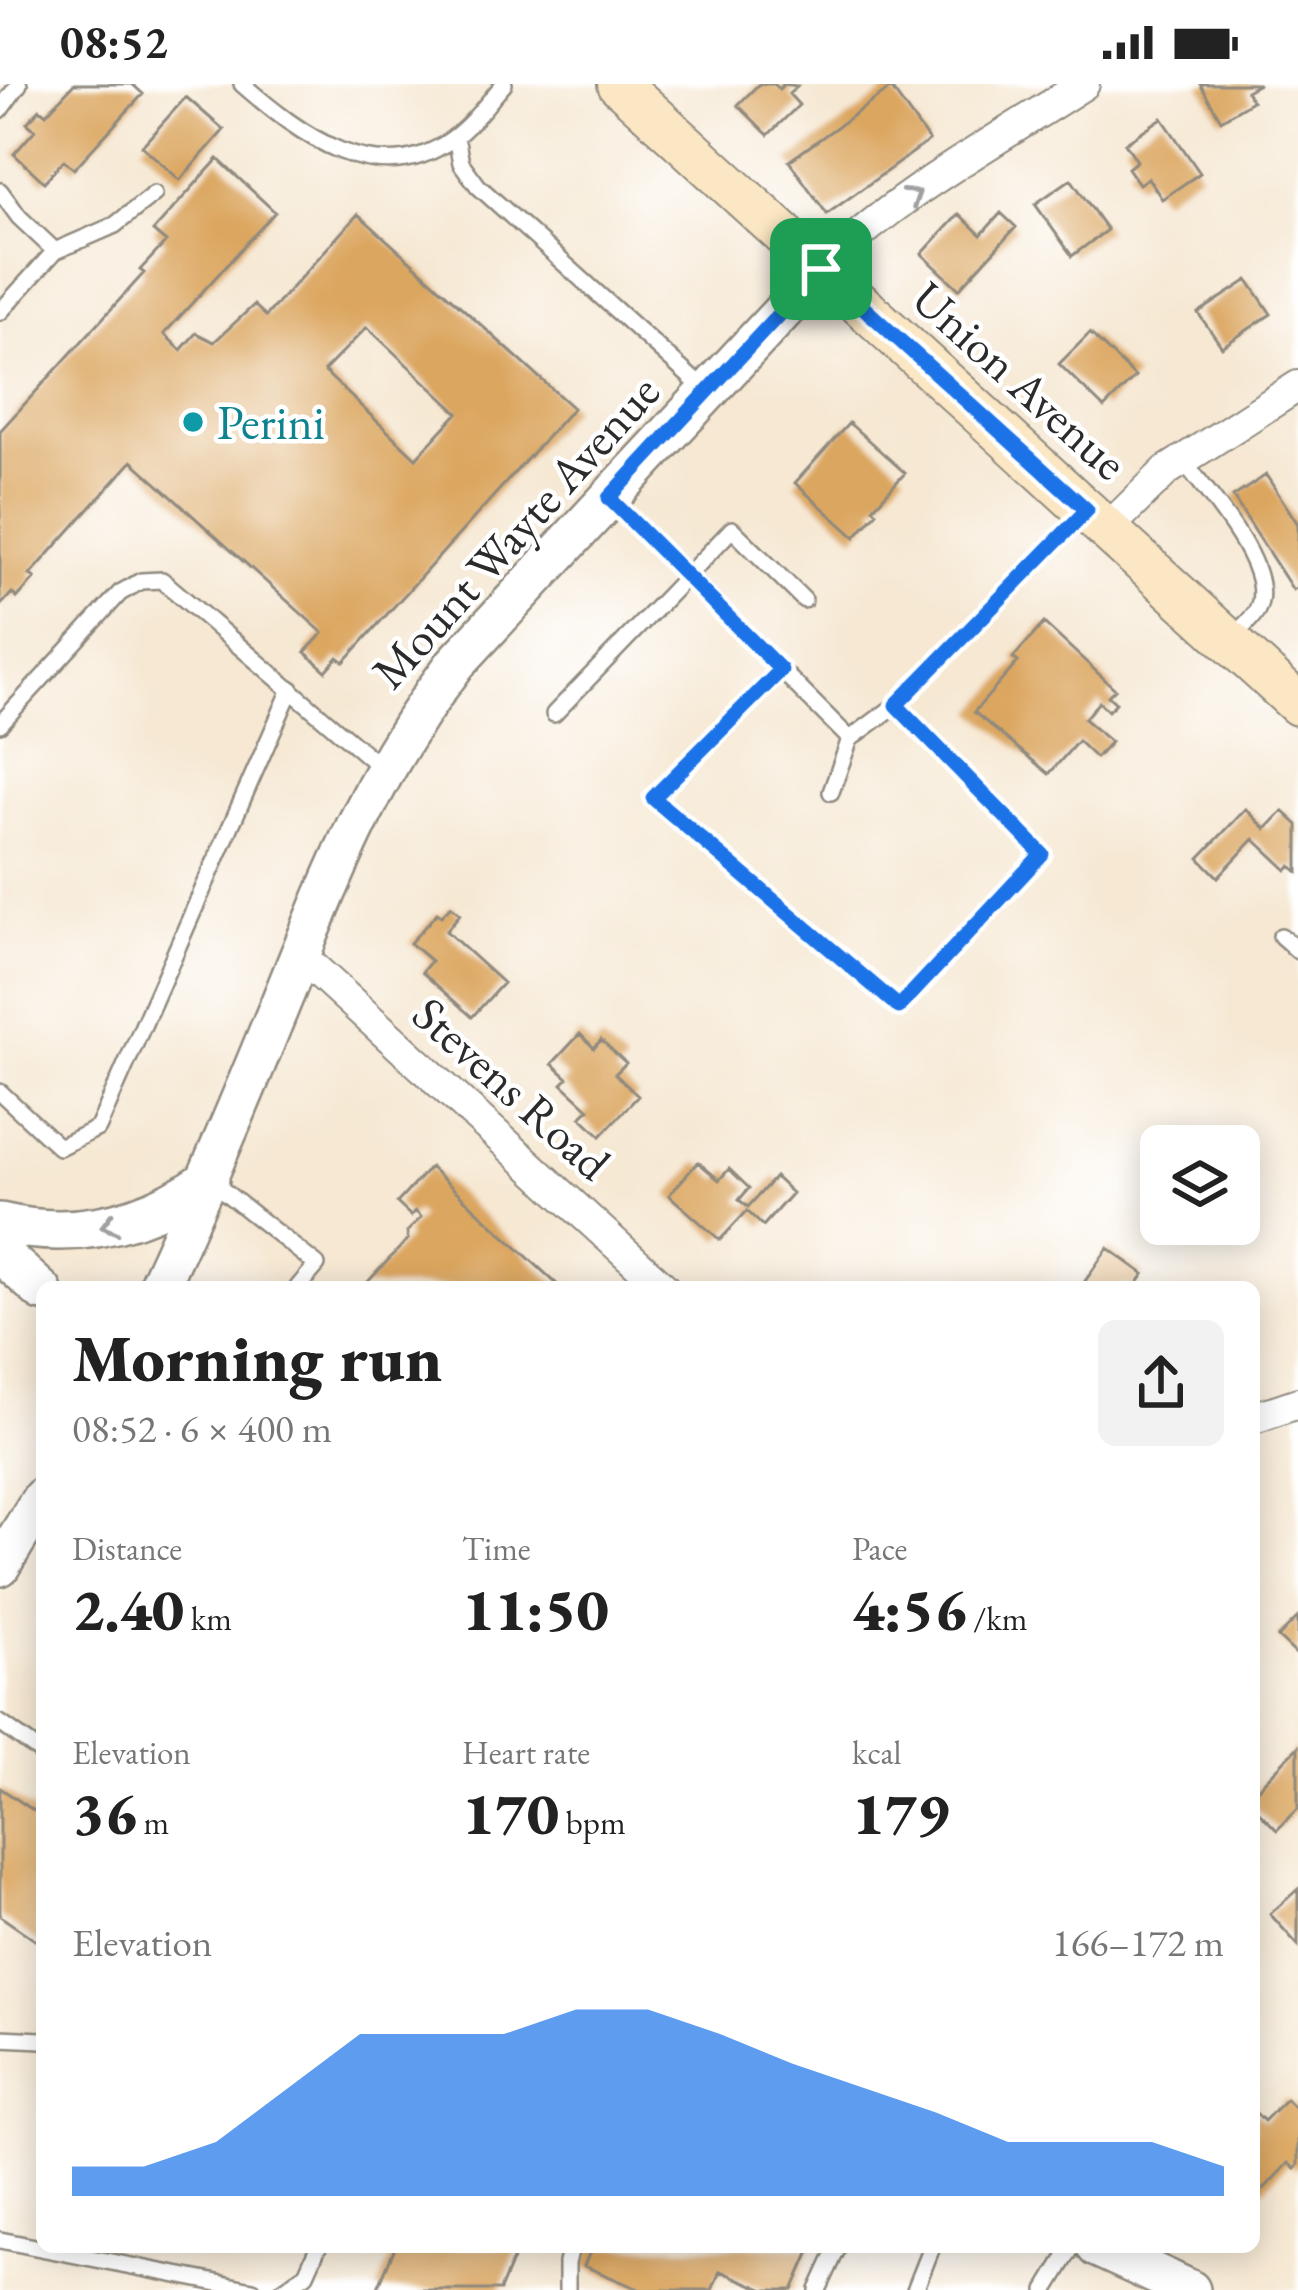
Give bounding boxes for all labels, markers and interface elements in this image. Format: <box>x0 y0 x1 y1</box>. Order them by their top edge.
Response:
text: 08:52 <box>60 13 168 71</box>
one-way arrow <box>899 189 921 211</box>
pin <box>770 218 872 320</box>
icon: arrive <box>788 236 854 302</box>
street label: Union Avenue <box>899 267 1141 493</box>
street label: Mount Wayte Avenue <box>358 361 672 701</box>
place label: Perini <box>217 391 325 453</box>
marker: Perini <box>180 409 206 435</box>
street label: Stevens Road <box>400 983 625 1194</box>
map controls <box>1140 1125 1260 1245</box>
button: layers <box>1140 1125 1260 1245</box>
one-way arrow <box>99 1210 120 1235</box>
text: Morning run <box>72 1315 442 1401</box>
button: share <box>1098 1320 1224 1446</box>
text: 08:52 · 6 × 400 m <box>72 1403 332 1454</box>
text: Distance <box>72 1527 182 1570</box>
text: Time <box>462 1527 531 1570</box>
text: Pace <box>852 1527 907 1570</box>
text: 2.40 <box>72 1570 184 1648</box>
text: 11:50 <box>462 1570 609 1648</box>
text: 4:56 <box>852 1570 967 1648</box>
text: km <box>184 1597 232 1640</box>
text: /km <box>967 1597 1027 1640</box>
text: Elevation <box>72 1731 191 1774</box>
text: Heart rate <box>462 1731 590 1774</box>
text: kcal <box>852 1731 902 1774</box>
text: 36 <box>72 1774 137 1852</box>
text: 170 <box>462 1774 559 1852</box>
text: 179 <box>852 1774 949 1852</box>
text: m <box>137 1801 169 1844</box>
text: bpm <box>559 1801 626 1844</box>
text: Elevation <box>72 1917 212 1968</box>
text: 166–172 m <box>1052 1917 1224 1968</box>

